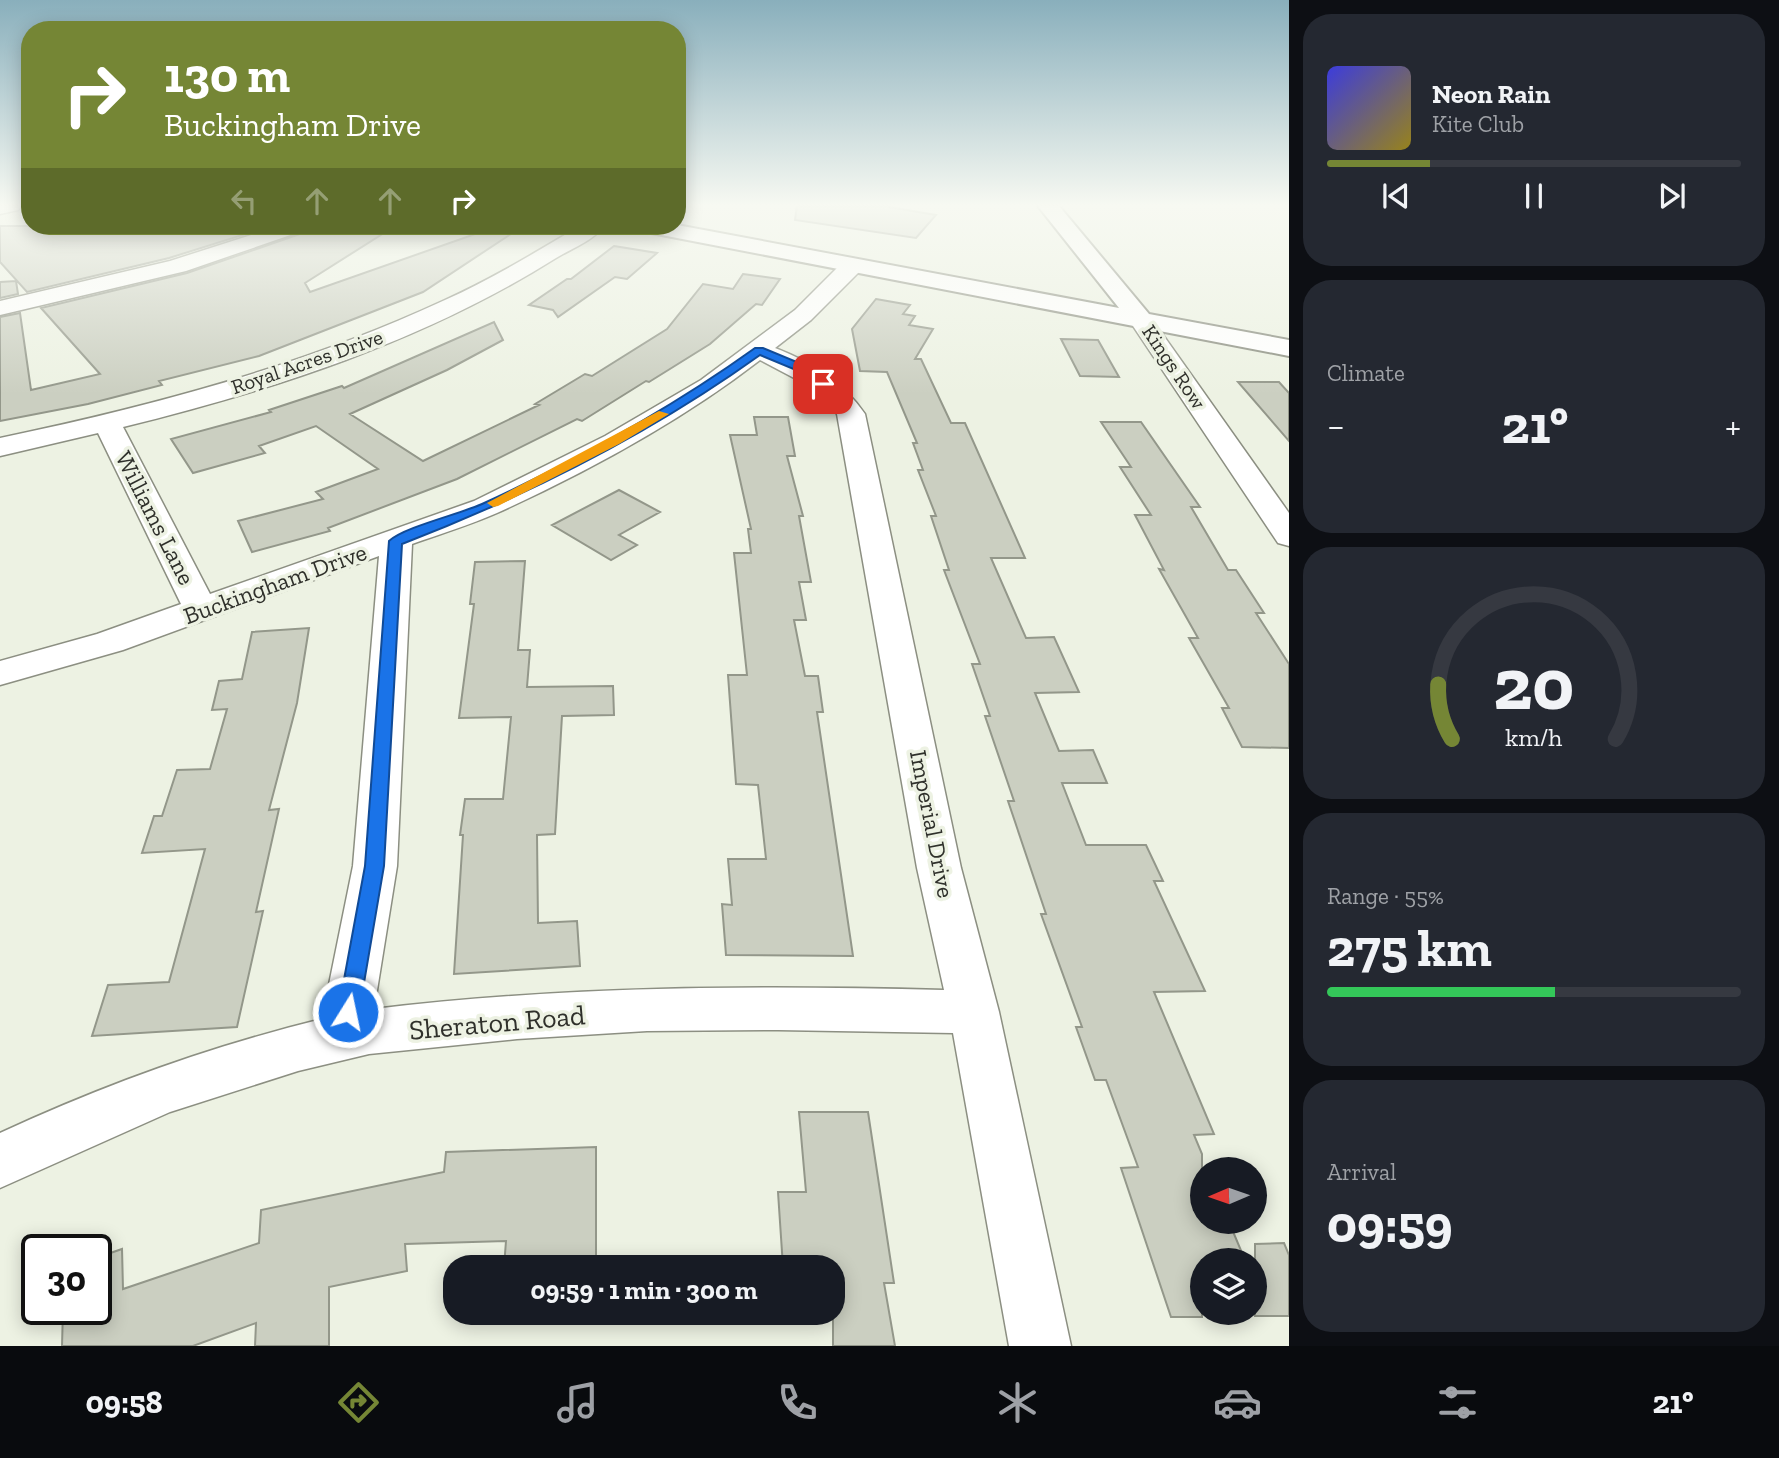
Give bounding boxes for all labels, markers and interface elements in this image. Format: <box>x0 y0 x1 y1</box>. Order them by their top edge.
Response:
text: 130 m <box>164 46 290 105</box>
icon: right <box>49 49 140 140</box>
text: Neon Rain <box>1432 78 1550 110</box>
text: Buckingham Drive <box>164 106 421 144</box>
text: Kite Club <box>1432 110 1524 138</box>
icon: previous <box>1377 177 1415 215</box>
icon: pause <box>1515 177 1553 215</box>
icon: next <box>1653 177 1691 215</box>
icon: left <box>225 182 263 220</box>
icon: ahead <box>298 182 336 220</box>
icon: ahead <box>371 182 409 220</box>
icon: right <box>444 182 482 220</box>
street label: Kings Row <box>1137 320 1212 414</box>
street label: Royal Acres Drive <box>228 324 386 399</box>
pin <box>793 354 853 414</box>
text: Climate <box>1327 359 1405 387</box>
icon: arrive <box>804 365 842 403</box>
text: 21° <box>1501 394 1568 456</box>
text: − <box>1327 403 1345 449</box>
text: + <box>1725 403 1741 449</box>
street label: Williams Lane <box>109 446 202 589</box>
street label: Buckingham Drive <box>179 537 370 630</box>
text: 20 <box>1493 640 1575 728</box>
text: km/h <box>1505 722 1563 752</box>
street label: Imperial Drive <box>904 748 961 900</box>
text: Range · 55% <box>1327 882 1444 910</box>
text: 275 km <box>1327 917 1492 979</box>
position arrow <box>311 975 385 1049</box>
street label: Sheraton Road <box>408 998 586 1047</box>
north arrow <box>1190 1157 1267 1234</box>
map controls <box>1190 1157 1267 1325</box>
text: Arrival <box>1327 1158 1396 1186</box>
text: 09:59 <box>1327 1193 1453 1255</box>
speed limit sign: 30 <box>21 1234 112 1325</box>
button: layers <box>1190 1248 1267 1325</box>
text: 09:59 · 1 min · 300 m <box>530 1274 758 1306</box>
icon: directions <box>334 1378 383 1427</box>
icon: music <box>553 1378 602 1427</box>
icon: phone <box>773 1378 822 1427</box>
icon: climate <box>993 1378 1042 1427</box>
icon: car <box>1213 1378 1262 1427</box>
icon: filters <box>1433 1378 1482 1427</box>
text: 09:58 <box>85 1383 163 1421</box>
text: 21° <box>1652 1383 1694 1421</box>

